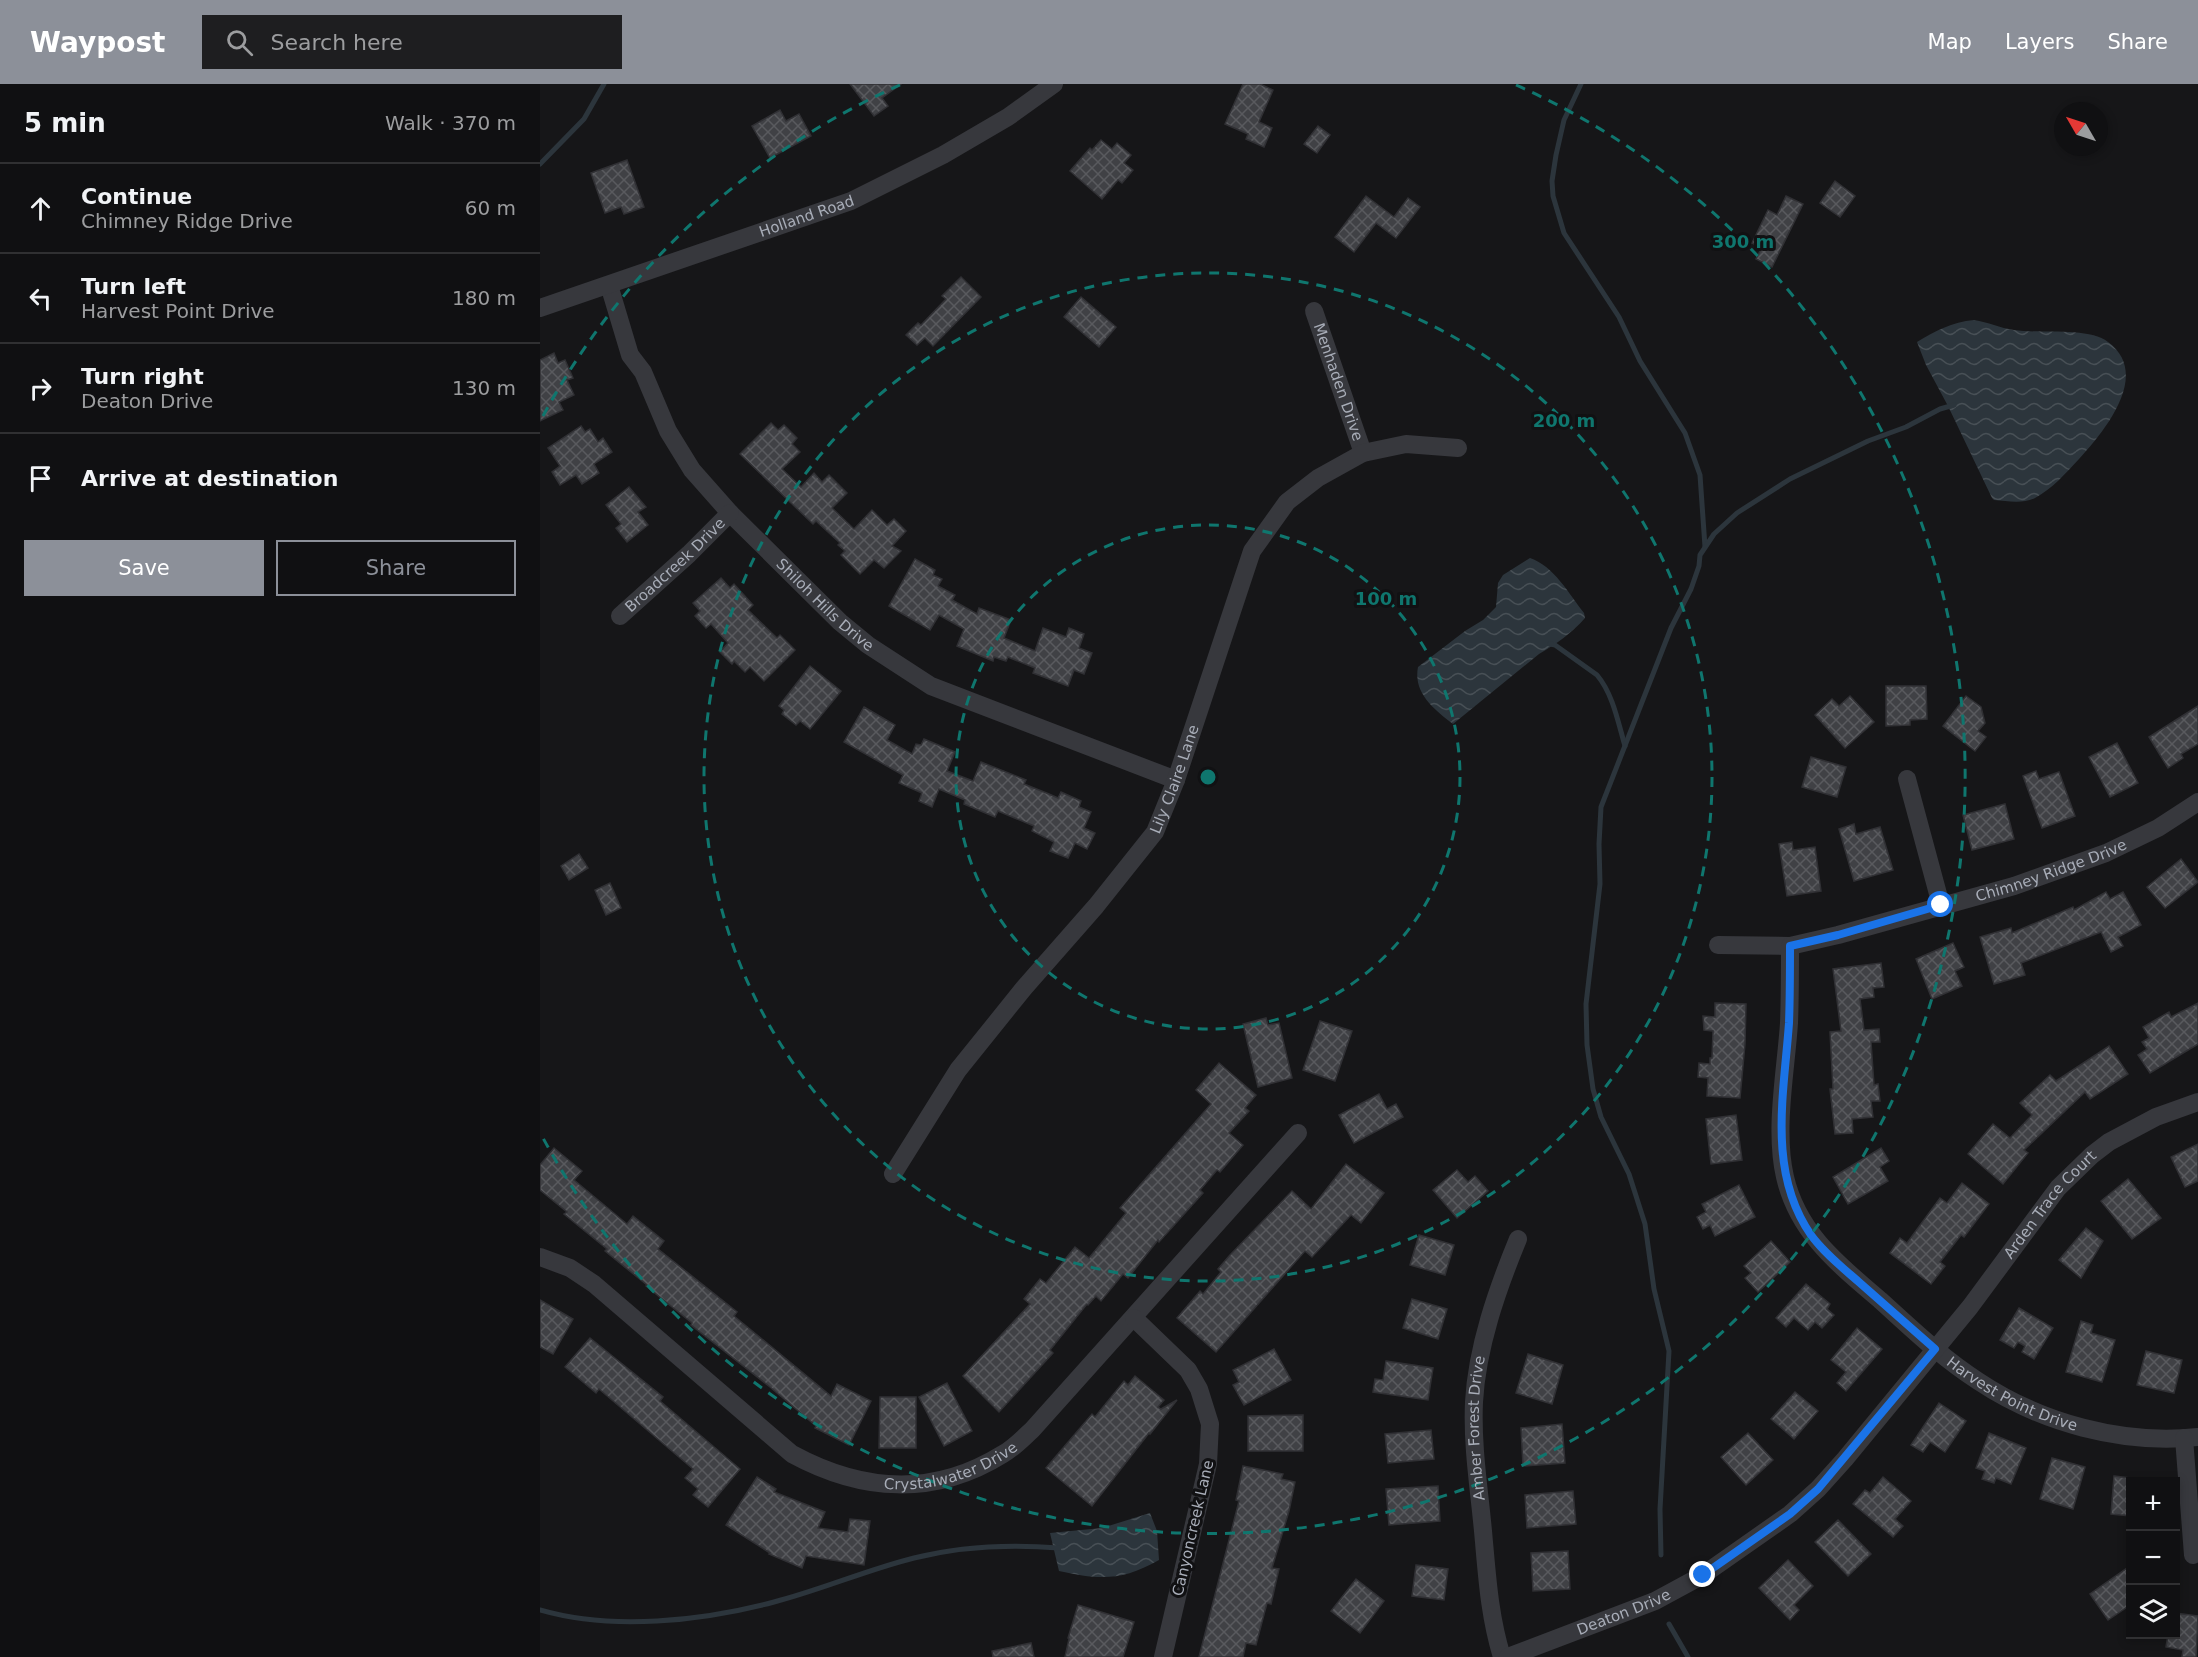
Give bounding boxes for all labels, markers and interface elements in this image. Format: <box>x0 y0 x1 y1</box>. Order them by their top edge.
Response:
search box <box>202 15 622 69</box>
text: Waypost <box>30 26 166 59</box>
icon: search <box>223 26 256 59</box>
text: Search here <box>271 30 403 55</box>
text: Map <box>1928 30 1972 54</box>
text: Layers <box>2005 30 2074 54</box>
text: Share <box>2107 30 2168 54</box>
north arrow <box>2054 102 2108 156</box>
text: 5 min <box>24 108 106 138</box>
text: Walk · 370 m <box>385 111 516 135</box>
text: Continue <box>81 184 192 209</box>
icon: ahead <box>24 192 57 225</box>
street label: Holland Road <box>757 192 857 241</box>
text: 60 m <box>465 196 516 220</box>
text: Chimney Ridge Drive <box>81 209 293 233</box>
text: 300 m <box>1712 231 1774 252</box>
text: Turn left <box>81 274 186 299</box>
icon: left <box>24 282 57 315</box>
text: 180 m <box>452 286 516 310</box>
text: Harvest Point Drive <box>81 299 275 323</box>
street label: Menhaden Drive <box>1310 321 1367 443</box>
text: Turn right <box>81 364 204 389</box>
icon: right <box>24 372 57 405</box>
text: 130 m <box>452 376 516 400</box>
text: Deaton Drive <box>81 389 213 413</box>
text: 200 m <box>1533 410 1595 431</box>
icon: arrive <box>24 462 57 495</box>
text: Arrive at destination <box>81 466 338 491</box>
street label: Broadcreek Drive <box>621 514 729 616</box>
button: Save <box>24 540 264 596</box>
button: Share <box>276 540 516 596</box>
street label: Shiloh Hills Drive <box>772 555 877 655</box>
text: 100 m <box>1355 588 1417 609</box>
street label: Lily Claire Lane <box>1146 723 1203 836</box>
centre of rings <box>1198 767 1218 787</box>
street label: Chimney Ridge Drive <box>1974 835 2130 905</box>
route start <box>1927 891 1953 917</box>
street label: Arden Trace Court <box>2000 1147 2100 1262</box>
street label: Harvest Point Drive <box>1943 1353 2080 1435</box>
street label: Amber Forest Drive <box>1465 1354 1489 1502</box>
street label: Crystalwater Drive <box>883 1438 1021 1493</box>
street label: Canyoncreek Lane <box>1169 1458 1217 1598</box>
map controls <box>2126 1477 2180 1639</box>
button: + <box>2126 1477 2180 1531</box>
button: − <box>2126 1531 2180 1585</box>
route end <box>1689 1561 1715 1587</box>
street label: Deaton Drive <box>1574 1585 1674 1639</box>
button: layers <box>2126 1585 2180 1639</box>

